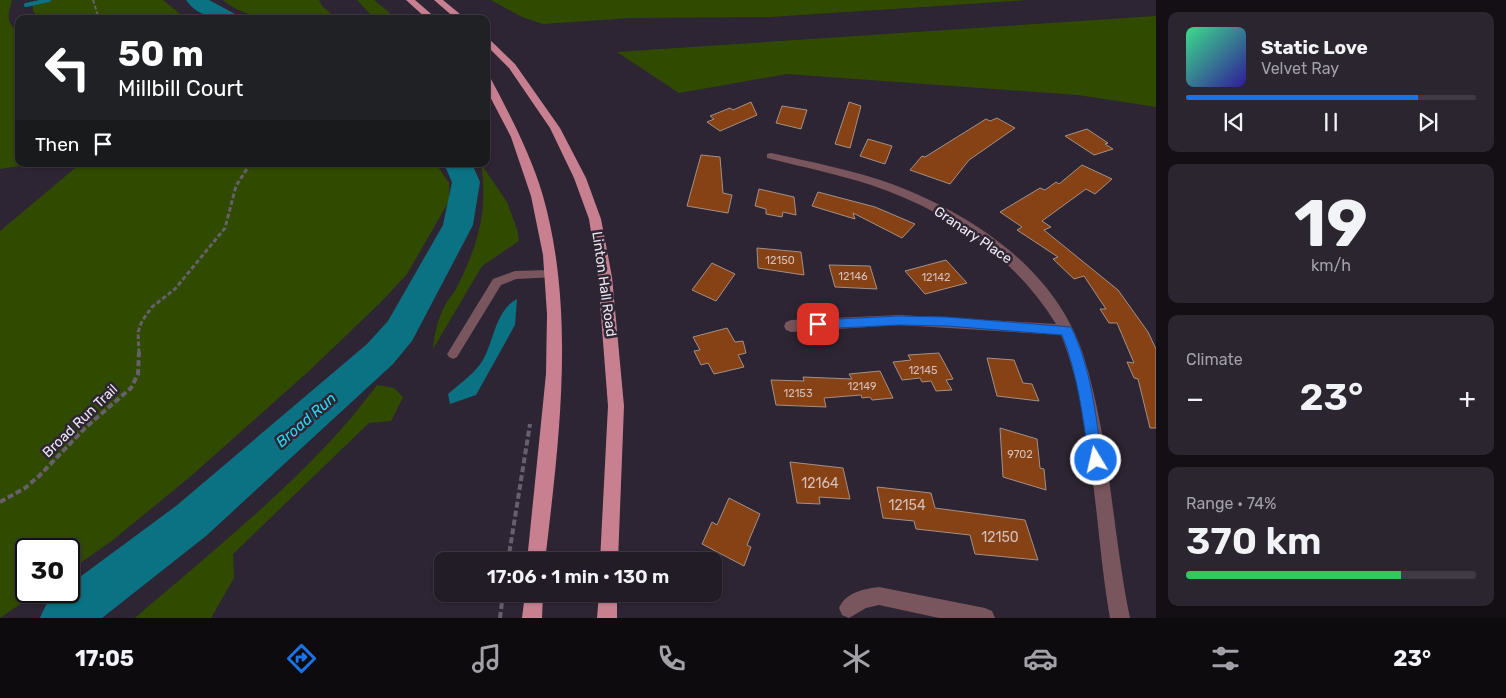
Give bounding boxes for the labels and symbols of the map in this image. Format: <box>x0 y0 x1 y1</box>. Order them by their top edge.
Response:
street label: Granary Place <box>931 203 1015 267</box>
street label: Linton Hall Road <box>588 230 620 338</box>
house number: 12150 <box>765 254 795 267</box>
house number: 12146 <box>838 270 868 283</box>
house number: 12142 <box>921 271 951 284</box>
pin <box>797 303 839 345</box>
house number: 12145 <box>908 364 938 377</box>
house number: 12149 <box>847 380 877 393</box>
street label: Broad Run Trail <box>39 381 121 461</box>
house number: 12153 <box>783 387 813 400</box>
water label: Broad Run <box>272 389 340 451</box>
position arrow <box>1069 433 1121 485</box>
house number: 9702 <box>1007 448 1033 461</box>
house number: 12164 <box>801 475 839 492</box>
house number: 12154 <box>888 497 926 514</box>
house number: 12150 <box>981 529 1019 546</box>
speed limit sign: 30 <box>15 538 80 603</box>

